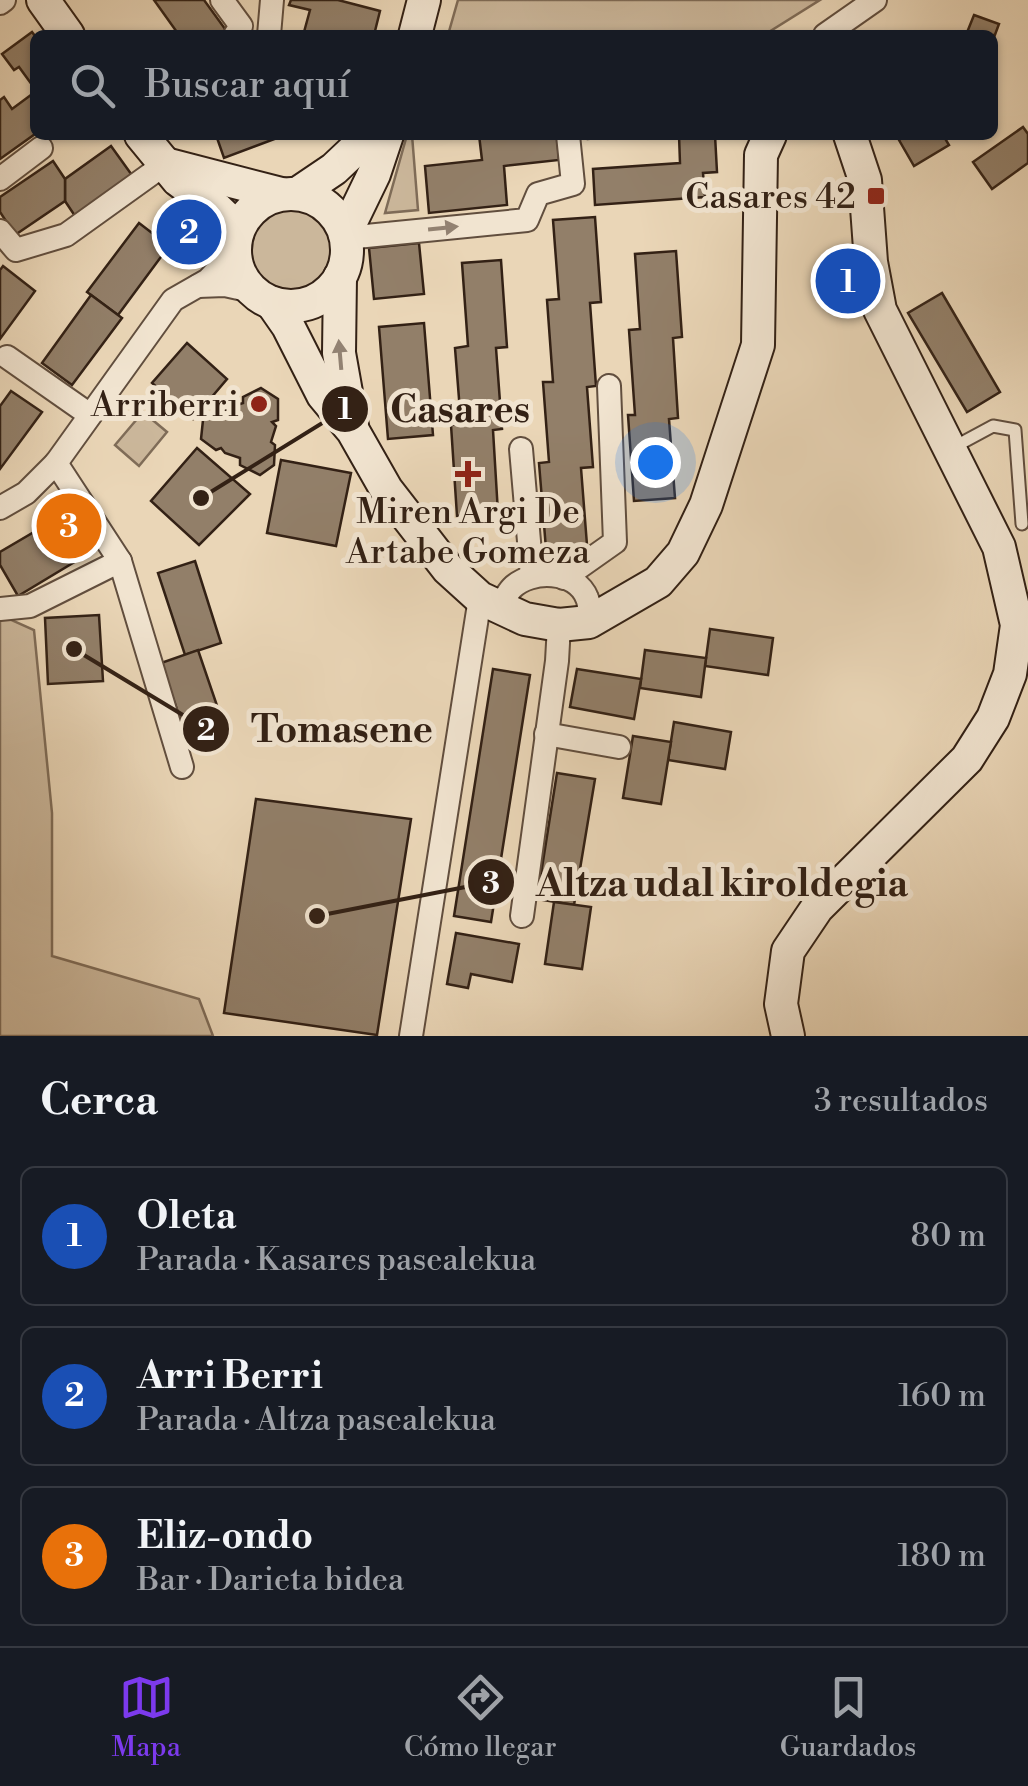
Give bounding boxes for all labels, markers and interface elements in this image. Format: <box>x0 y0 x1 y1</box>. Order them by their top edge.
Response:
search box <box>30 30 998 140</box>
icon: search <box>65 58 120 113</box>
text: Buscar aquí <box>145 62 350 109</box>
place label: Casares 42 <box>685 176 856 219</box>
marker: Casares 42 <box>865 185 887 207</box>
pin: 2 <box>156 194 222 270</box>
one-way arrow <box>427 220 459 236</box>
pin: 1 <box>816 244 880 318</box>
one-way arrow <box>331 338 347 370</box>
callout: Casares <box>320 375 550 443</box>
place label: Arriberri <box>90 384 239 427</box>
text: Casares <box>390 387 530 434</box>
text: 1 <box>338 391 353 429</box>
marker: Arriberri <box>248 393 270 415</box>
your location <box>630 437 681 488</box>
marker: Miren Argi De Artabe Gomeza <box>457 463 479 485</box>
pin: 3 <box>36 488 102 564</box>
place label: Miren Argi De Artabe Gomeza <box>345 491 590 574</box>
callout: Tomasene <box>181 695 453 763</box>
text: Tomasene <box>251 707 433 754</box>
text: 2 <box>197 712 215 750</box>
callout: Altza udal kiroldegia <box>466 848 928 916</box>
text: Altza udal kiroldegia <box>535 861 909 908</box>
text: 3 <box>482 865 500 903</box>
text: Cerca <box>40 1075 158 1128</box>
text: 3 resultados <box>814 1081 988 1121</box>
text: Oleta <box>137 1193 236 1240</box>
text: 1 <box>67 1216 82 1256</box>
text: 80 m <box>911 1216 986 1256</box>
text: Parada · Kasares pasealekua <box>137 1240 536 1280</box>
text: Arri Berri <box>137 1353 323 1400</box>
text: 2 <box>64 1376 85 1416</box>
text: 160 m <box>898 1376 986 1416</box>
text: Parada · Altza pasealekua <box>137 1400 496 1440</box>
text: Eliz-ondo <box>137 1513 313 1560</box>
text: 3 <box>65 1536 84 1576</box>
text: 180 m <box>897 1536 986 1576</box>
text: Bar · Darieta bidea <box>137 1560 404 1600</box>
tab: Mapa <box>112 1670 181 1765</box>
tab: Cómo llegar <box>404 1670 557 1765</box>
tab: Guardados <box>780 1670 916 1765</box>

